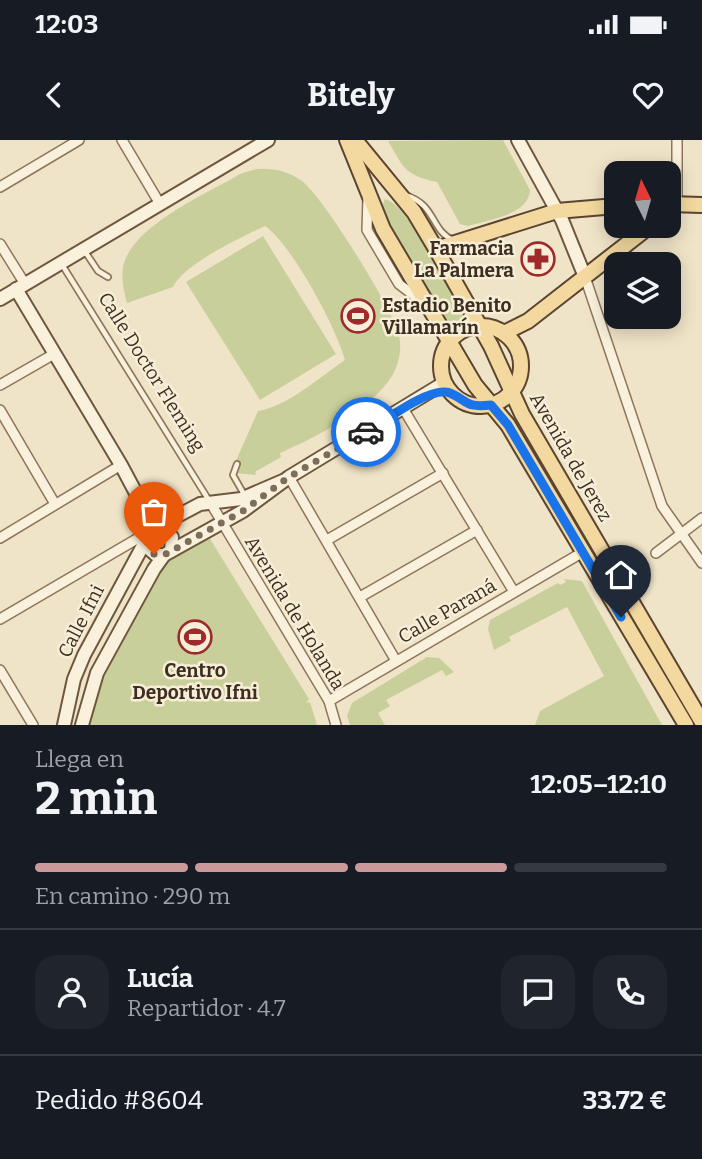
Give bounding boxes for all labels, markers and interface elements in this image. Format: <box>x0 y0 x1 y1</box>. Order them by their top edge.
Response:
text: 12:03 <box>35 9 98 40</box>
icon: back <box>35 76 73 114</box>
text: Bitely <box>307 76 395 114</box>
icon: heart <box>629 76 667 114</box>
north arrow <box>604 161 681 238</box>
map controls <box>604 161 681 329</box>
place label: Farmacia La Palmera <box>414 237 514 282</box>
pharmacy icon: Farmacia La Palmera <box>519 240 557 278</box>
button: layers <box>604 252 681 329</box>
street label: Calle Doctor Fleming <box>94 288 211 456</box>
place label: Estadio Benito Villamarín <box>382 294 512 339</box>
sports icon: Estadio Benito Villamarín <box>339 297 377 335</box>
street label: Avenida de Jerez <box>525 389 617 525</box>
courier <box>331 397 401 467</box>
icon: car <box>347 413 385 451</box>
pin <box>124 482 184 554</box>
icon: bag <box>135 493 173 531</box>
street label: Avenida de Holanda <box>240 532 350 695</box>
pin <box>591 545 651 617</box>
icon: home <box>602 556 640 594</box>
street label: Calle Paraná <box>394 573 501 648</box>
street label: Calle Ifni <box>53 580 109 661</box>
sports icon: Centro Deportivo Ifni <box>176 618 214 656</box>
place label: Centro Deportivo Ifni <box>132 659 258 704</box>
text: Llega en <box>35 745 124 773</box>
text: 12:05–12:10 <box>530 769 667 800</box>
text: 2 min <box>35 771 157 826</box>
text: En camino · 290 m <box>35 882 230 910</box>
button: person <box>35 955 109 1029</box>
button: chat <box>501 955 575 1029</box>
button: phone <box>593 955 667 1029</box>
text: Lucía <box>127 963 193 994</box>
text: Repartidor · 4.7 <box>127 994 286 1022</box>
text: Pedido #8604 <box>35 1085 203 1116</box>
text: 33.72 € <box>583 1085 667 1116</box>

